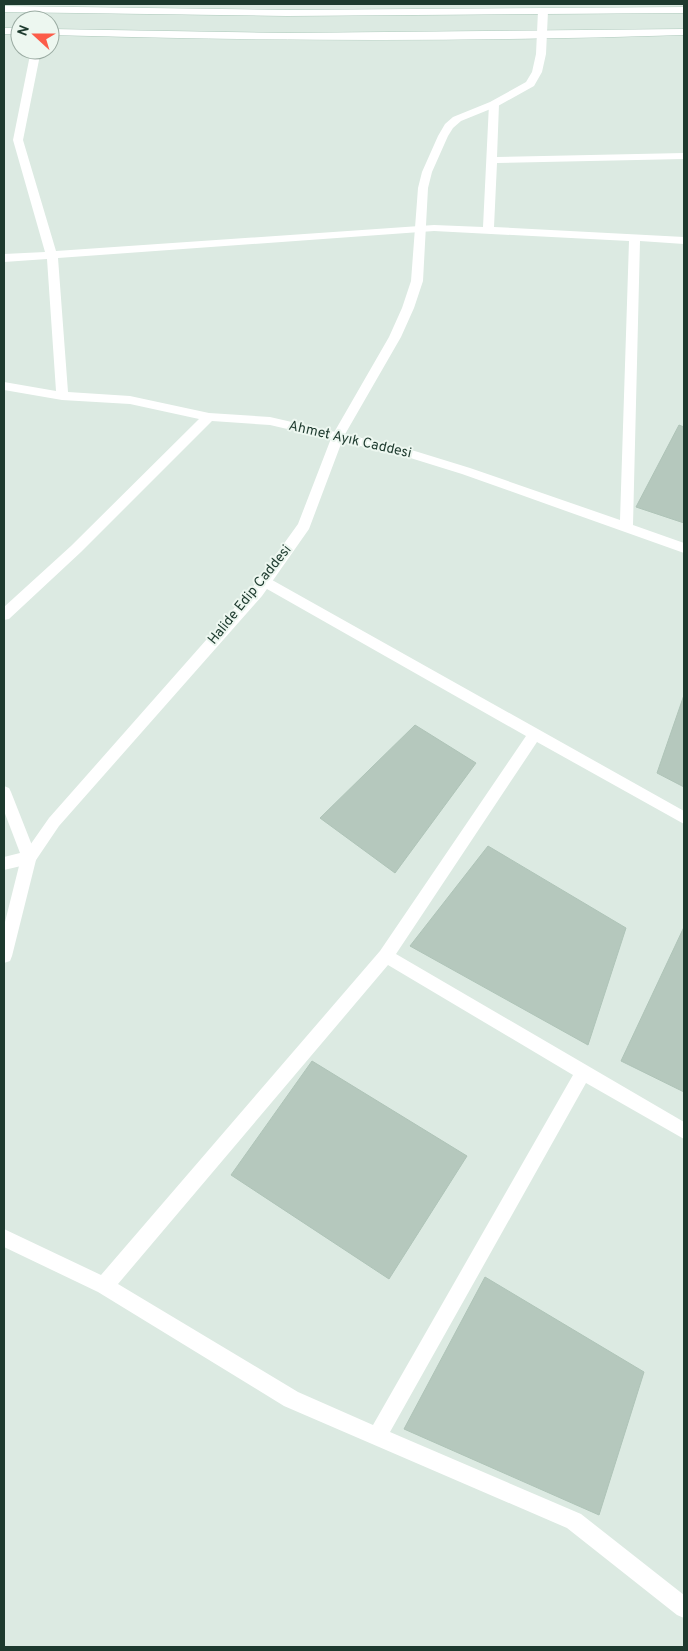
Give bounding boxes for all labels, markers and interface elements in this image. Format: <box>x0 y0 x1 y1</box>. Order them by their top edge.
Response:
north arrow <box>10 10 60 60</box>
text: N <box>15 23 34 39</box>
street label: Ahmet Ayık Caddesi <box>287 418 413 462</box>
street label: Halide Edip Caddesi <box>205 542 295 648</box>

